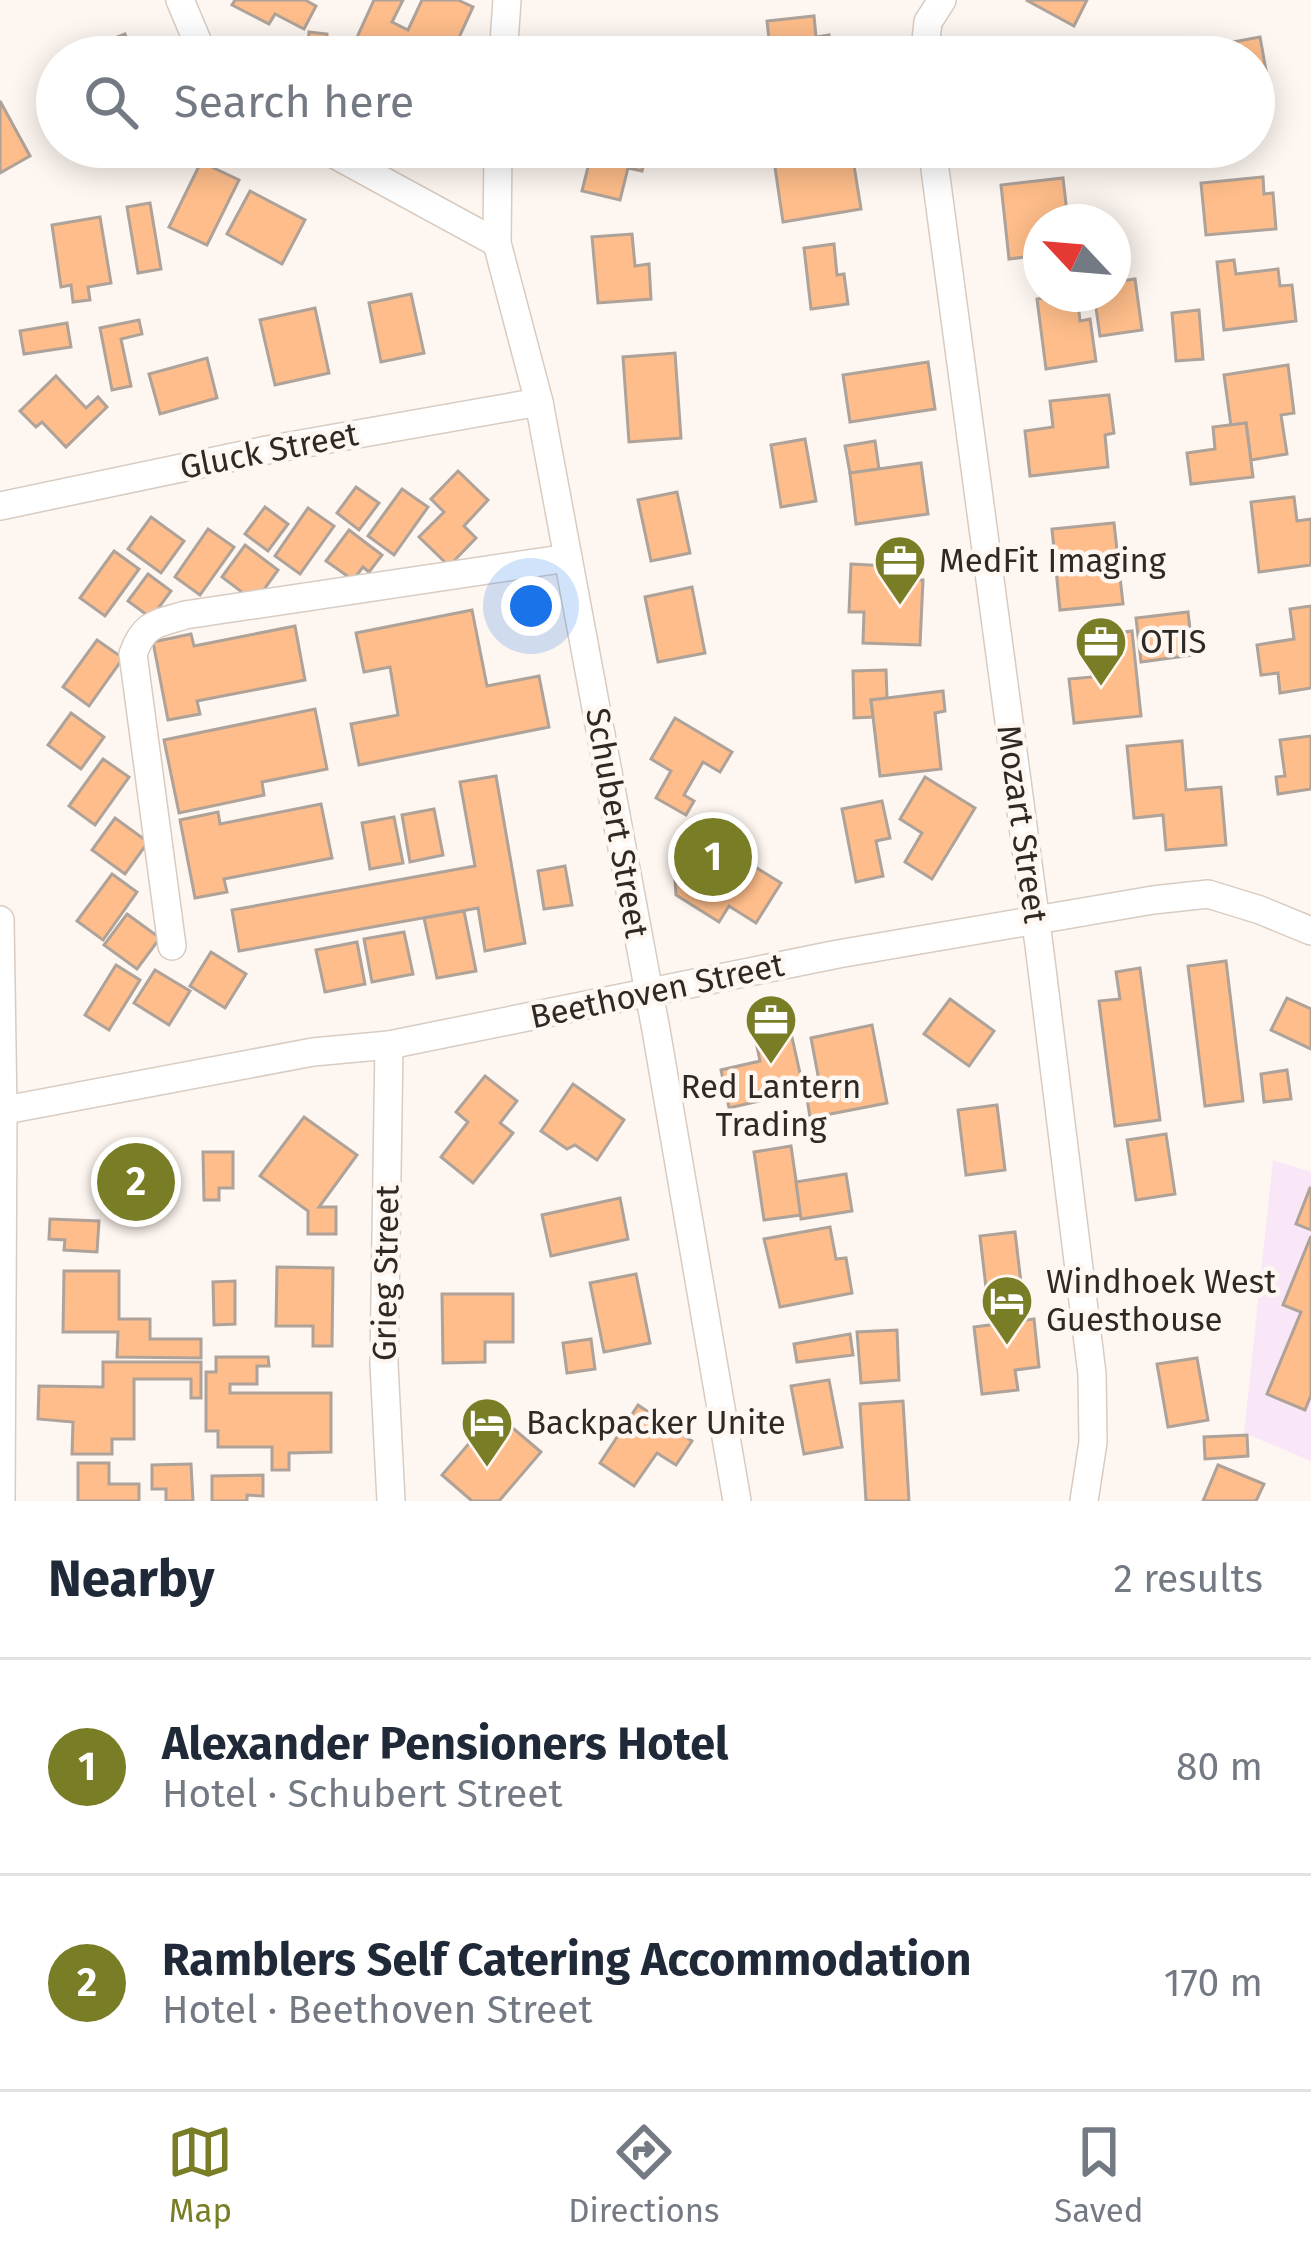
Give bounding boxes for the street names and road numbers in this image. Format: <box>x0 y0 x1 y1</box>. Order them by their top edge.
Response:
street label: Gluck Street <box>177 414 362 488</box>
street label: Schubert Street <box>577 705 657 941</box>
street label: Mozart Street <box>988 722 1056 926</box>
street label: Beethoven Street <box>527 945 787 1037</box>
street label: Grieg Street <box>364 1184 408 1361</box>

